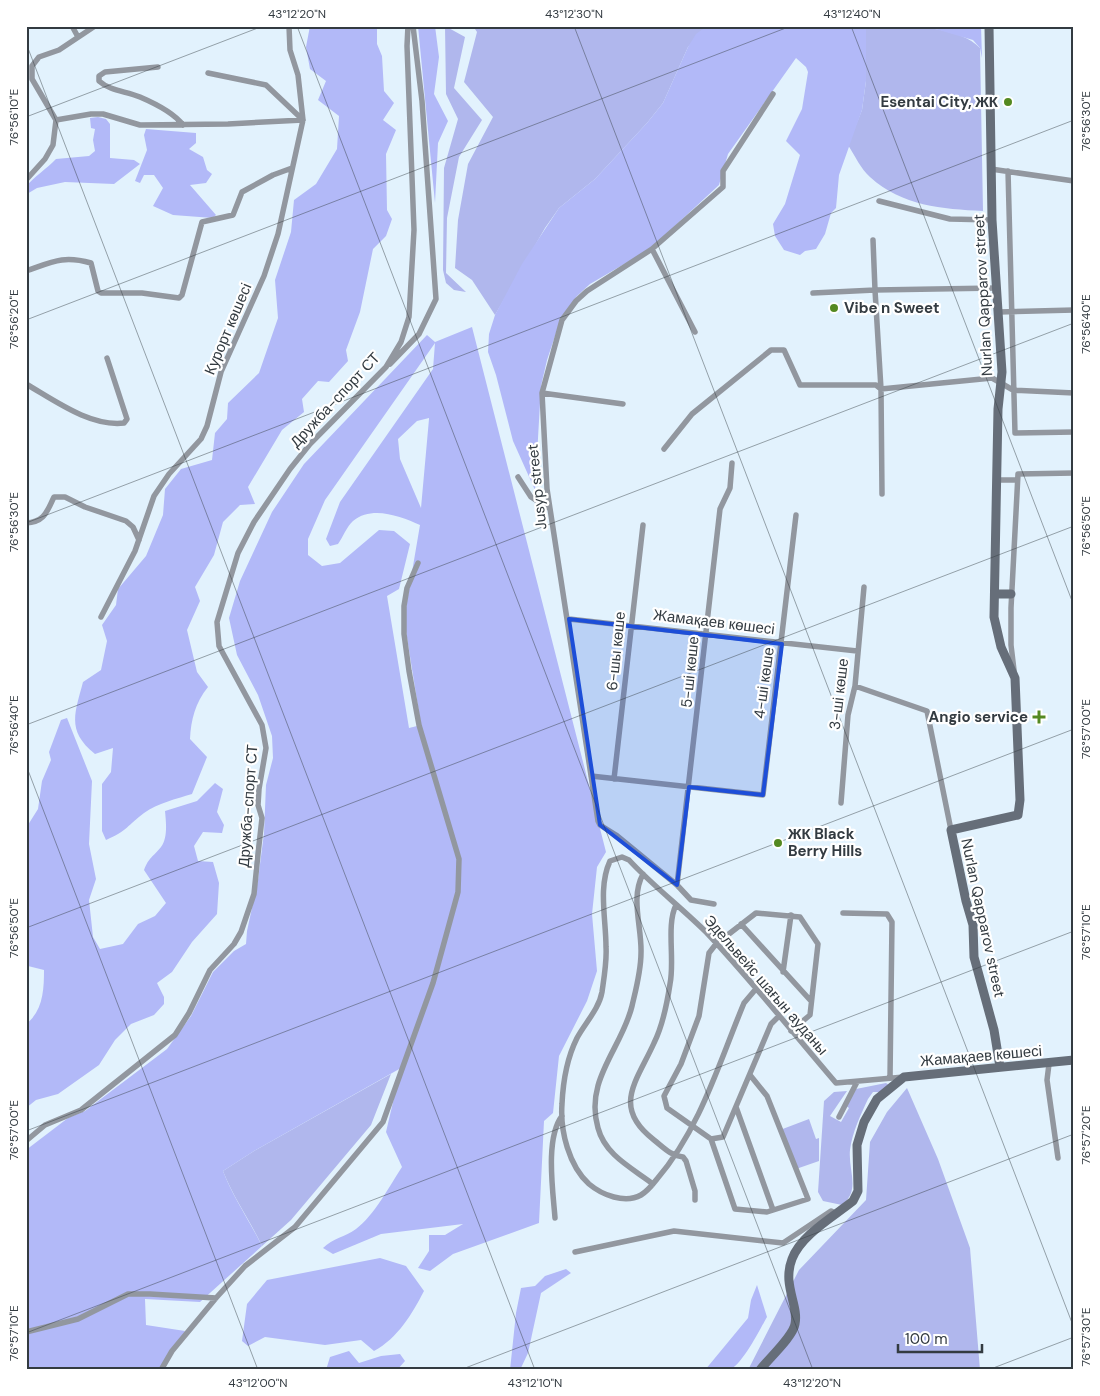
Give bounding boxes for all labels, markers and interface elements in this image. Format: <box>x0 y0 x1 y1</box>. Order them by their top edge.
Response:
text: 43°12'20"N <box>268 6 326 22</box>
text: 43°12'30"N <box>545 6 603 22</box>
text: 43°12'40"N <box>823 6 881 22</box>
text: 76°56'10"E <box>6 88 22 145</box>
text: 76°56'30"E <box>1078 91 1094 151</box>
place label: Esentai City, ЖК <box>880 92 999 112</box>
marker: Esentai City, ЖК <box>1002 96 1014 108</box>
street label: Nurlan Qapparov street <box>969 213 997 376</box>
street label: Курорт көшесі <box>200 280 256 378</box>
text: 76°56'20"E <box>6 289 22 349</box>
text: 76°56'40"E <box>1078 294 1094 354</box>
place label: Vibe n Sweet <box>844 298 939 318</box>
marker: Vibe n Sweet <box>828 302 840 314</box>
street label: Дружба-спорт СТ <box>286 348 384 452</box>
street label: Jusyp street <box>523 443 551 531</box>
text: 76°56'30"E <box>6 492 22 552</box>
text: 76°56'50"E <box>1078 496 1094 556</box>
street label: Жамақаев көшесі <box>652 605 776 639</box>
street label: 6-шы көше <box>602 610 630 692</box>
street label: 5-ші көше <box>676 635 704 709</box>
street label: 4-ші көше <box>749 646 779 720</box>
street label: 3-ші көше <box>825 657 853 731</box>
text: 76°56'40"E <box>6 695 22 755</box>
text: 76°57'00"E <box>1078 699 1094 759</box>
place label: Angio service <box>929 707 1028 727</box>
marker: Angio service <box>1032 710 1046 724</box>
street label: Дружба-спорт СТ <box>234 744 262 868</box>
place label: ЖК Black Berry Hills <box>787 824 862 861</box>
marker: ЖК Black Berry Hills <box>772 837 784 849</box>
street label: Nurlan Qapparov street <box>956 837 1010 999</box>
text: 76°56'50"E <box>6 898 22 958</box>
text: 76°57'10"E <box>1078 904 1094 960</box>
street label: Эдельвейс шағын ауданы <box>700 911 832 1059</box>
street label: Жамақаев көшесі <box>919 1041 1043 1071</box>
text: 76°57'00"E <box>6 1100 22 1160</box>
text: 76°57'20"E <box>1078 1105 1094 1164</box>
text: 76°57'10"E <box>6 1305 22 1361</box>
text: 76°57'30"E <box>1078 1307 1094 1367</box>
scale bar <box>898 1321 981 1353</box>
text: 100 m <box>905 1329 948 1349</box>
text: 43°12'00"N <box>228 1375 288 1391</box>
text: 43°12'10"N <box>508 1375 562 1391</box>
text: 43°12'20"N <box>783 1375 841 1391</box>

